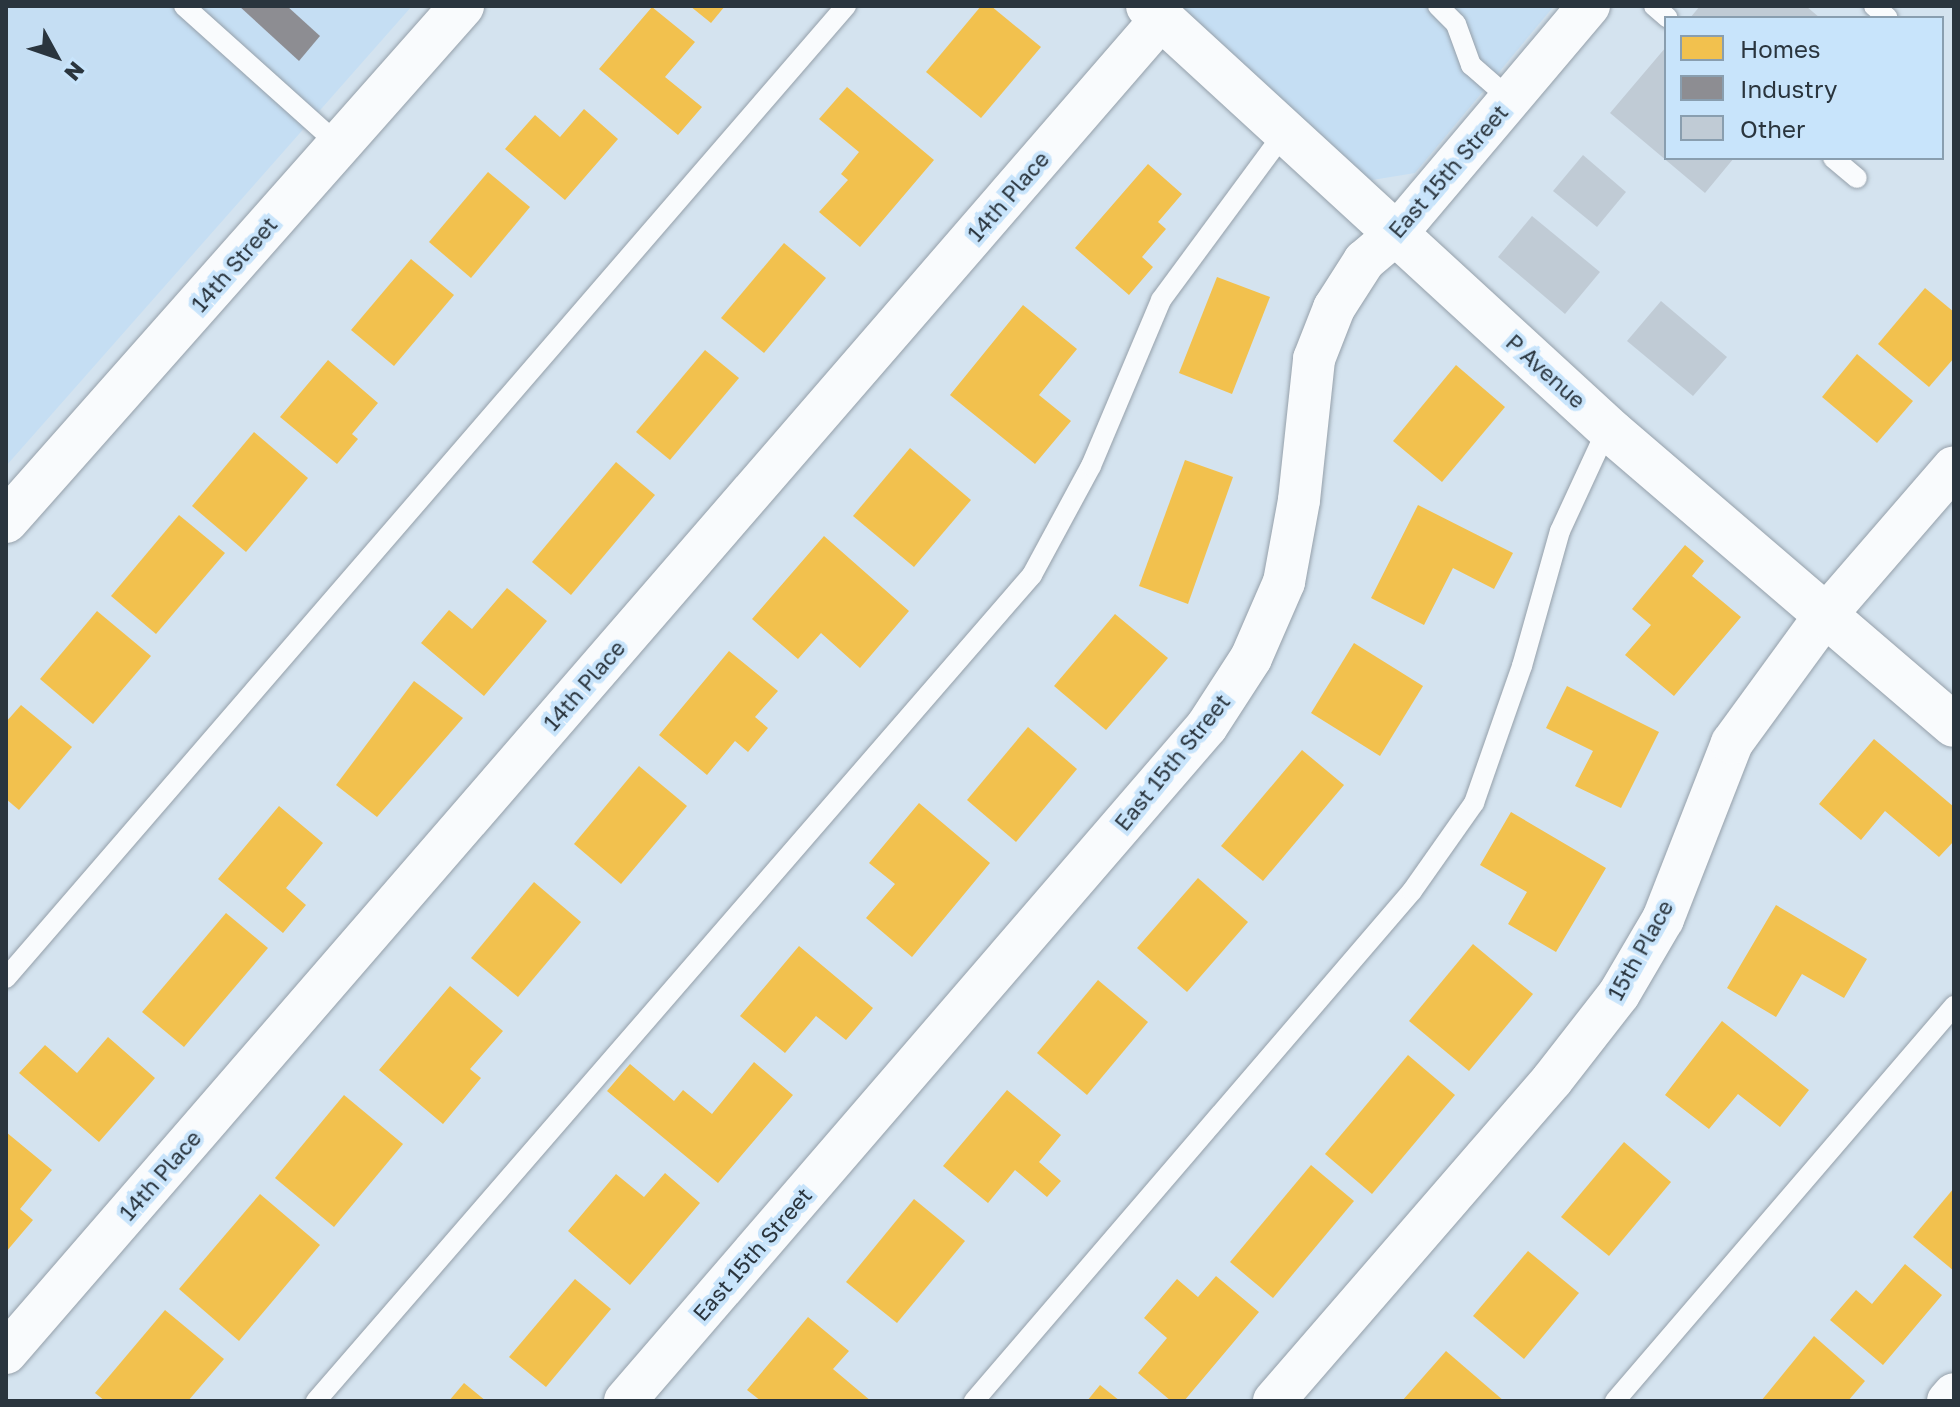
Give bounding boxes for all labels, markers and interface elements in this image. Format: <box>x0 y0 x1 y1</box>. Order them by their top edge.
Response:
north arrow <box>16 16 96 96</box>
legend <box>1664 16 1944 160</box>
text: Homes <box>1740 34 1821 63</box>
text: N <box>59 57 90 87</box>
text: Industry <box>1740 74 1837 103</box>
street label: East 15th Street <box>1383 99 1513 243</box>
text: Other <box>1740 114 1805 143</box>
street label: 14th Place <box>962 146 1054 246</box>
street label: 14th Street <box>186 211 282 317</box>
street label: P Avenue <box>1501 329 1591 413</box>
street label: 14th Place <box>538 635 630 735</box>
street label: East 15th Street <box>1109 688 1235 836</box>
street label: 15th Place <box>1602 896 1678 1004</box>
street label: 14th Place <box>114 1125 206 1225</box>
street label: East 15th Street <box>687 1182 817 1326</box>

